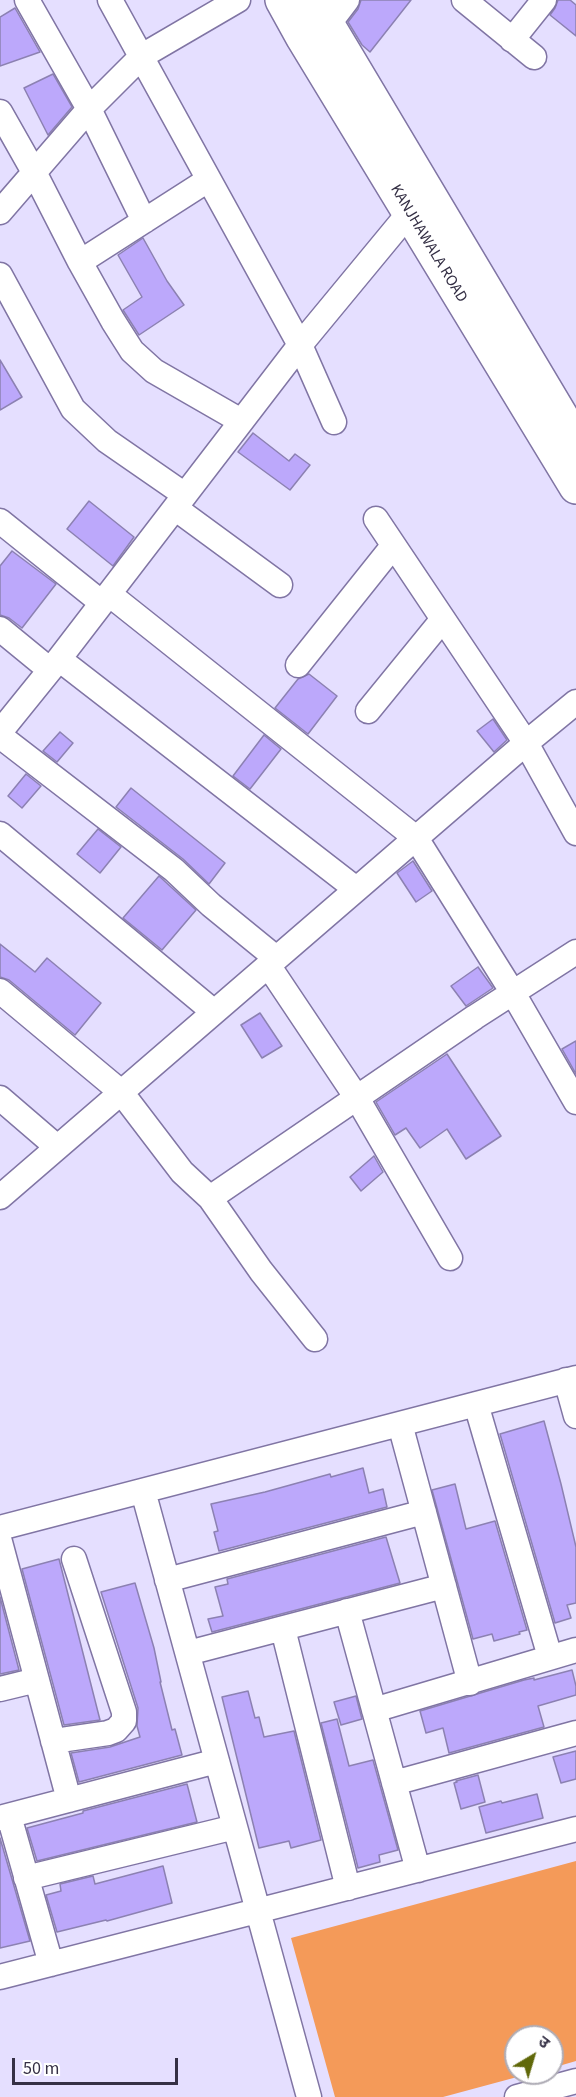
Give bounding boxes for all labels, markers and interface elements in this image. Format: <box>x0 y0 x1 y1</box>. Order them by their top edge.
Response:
street label: KANJHAWALA ROAD <box>385 182 471 306</box>
north arrow <box>504 2025 564 2085</box>
text: उ <box>533 2031 554 2054</box>
scale bar <box>15 2046 182 2084</box>
text: 50 m <box>23 2056 59 2081</box>

